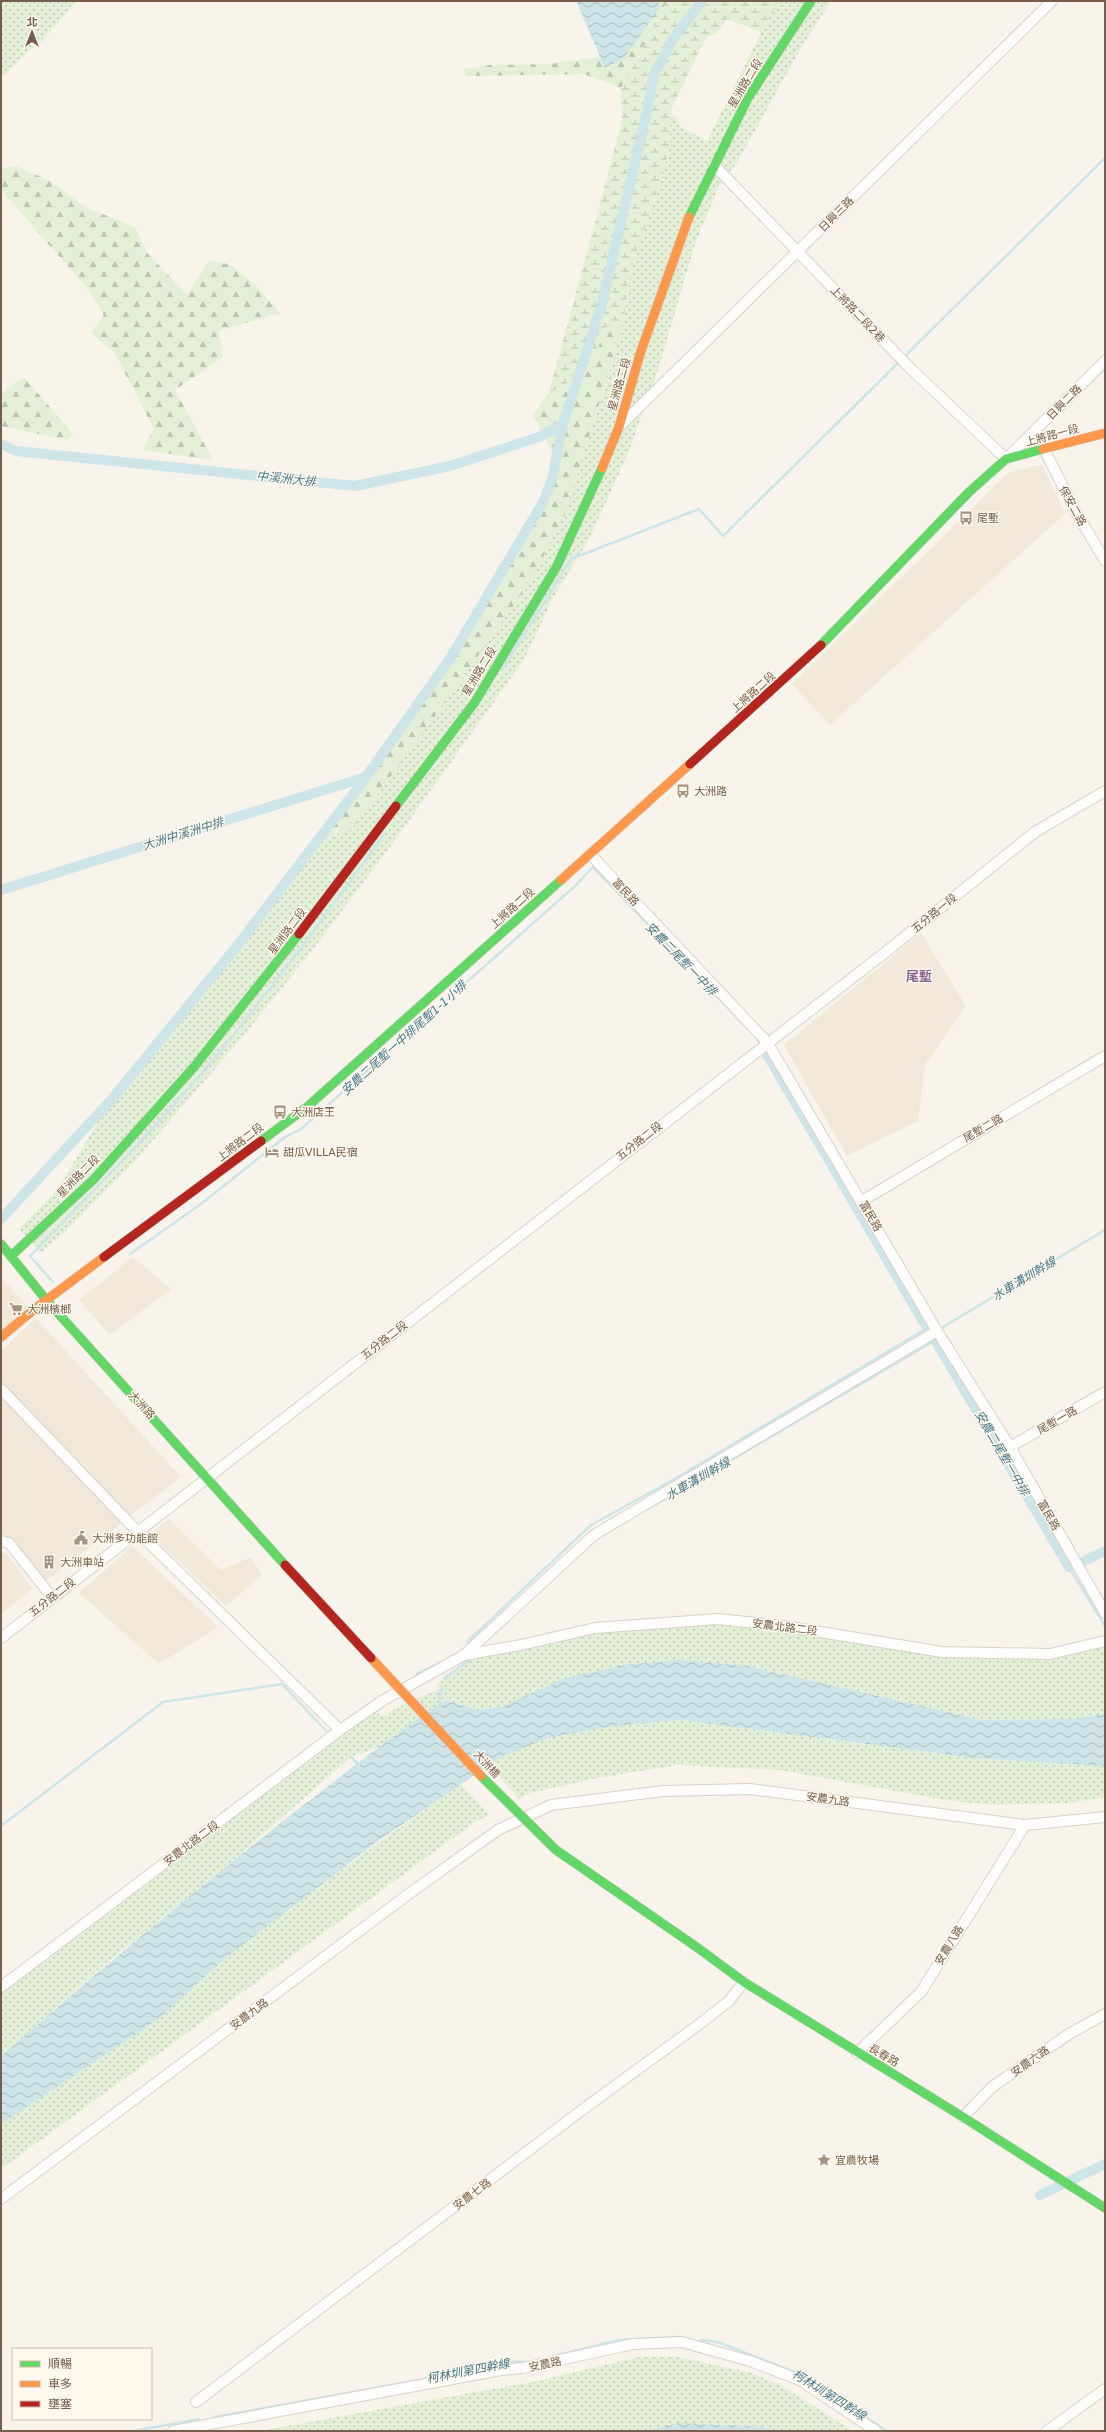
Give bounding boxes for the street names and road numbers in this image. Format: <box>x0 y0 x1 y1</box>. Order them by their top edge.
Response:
street label: 星洲路二段 <box>726 56 765 110</box>
street label: 日興三路 <box>816 194 857 235</box>
street label: 上將路二段2巷 <box>828 284 888 345</box>
street label: 星洲路二段 <box>606 356 633 412</box>
street label: 日興二路 <box>1044 382 1085 423</box>
street label: 上將路一段 <box>1024 422 1080 449</box>
street label: 保安二路 <box>1056 484 1089 529</box>
street label: 星洲路二段 <box>460 644 499 698</box>
street label: 上將路二段 <box>729 669 778 716</box>
street label: 富民路 <box>610 876 642 909</box>
street label: 上將路二段 <box>488 885 537 932</box>
street label: 五分路一段 <box>909 891 960 936</box>
street label: 星洲路二段 <box>266 905 309 957</box>
street label: 尾塹二路 <box>961 1112 1006 1145</box>
street label: 五分路二段 <box>614 1119 665 1163</box>
street label: 上將路二段 <box>214 1121 266 1164</box>
street label: 星洲路二段 <box>54 1152 102 1200</box>
street label: 富民路 <box>857 1199 884 1234</box>
street label: 五分路二段 <box>359 1318 410 1362</box>
street label: 大洲路 <box>126 1389 157 1422</box>
street label: 尾塹一路 <box>1035 1404 1080 1437</box>
street label: 富民路 <box>1035 1498 1062 1533</box>
street label: 五分路二段 <box>27 1575 78 1619</box>
street label: 安農北路二段 <box>751 1617 818 1638</box>
street label: 大洲橋 <box>471 1748 502 1781</box>
street label: 安農九路 <box>805 1790 851 1809</box>
street label: 安農北路二段 <box>161 1818 222 1868</box>
street label: 安農八路 <box>933 1923 966 1967</box>
street label: 安農九路 <box>228 1996 271 2033</box>
street label: 長春路 <box>866 2041 901 2069</box>
street label: 安農六路 <box>1009 2043 1052 2079</box>
street label: 安農七路 <box>451 2176 494 2213</box>
street label: 安農路 <box>528 2355 563 2374</box>

